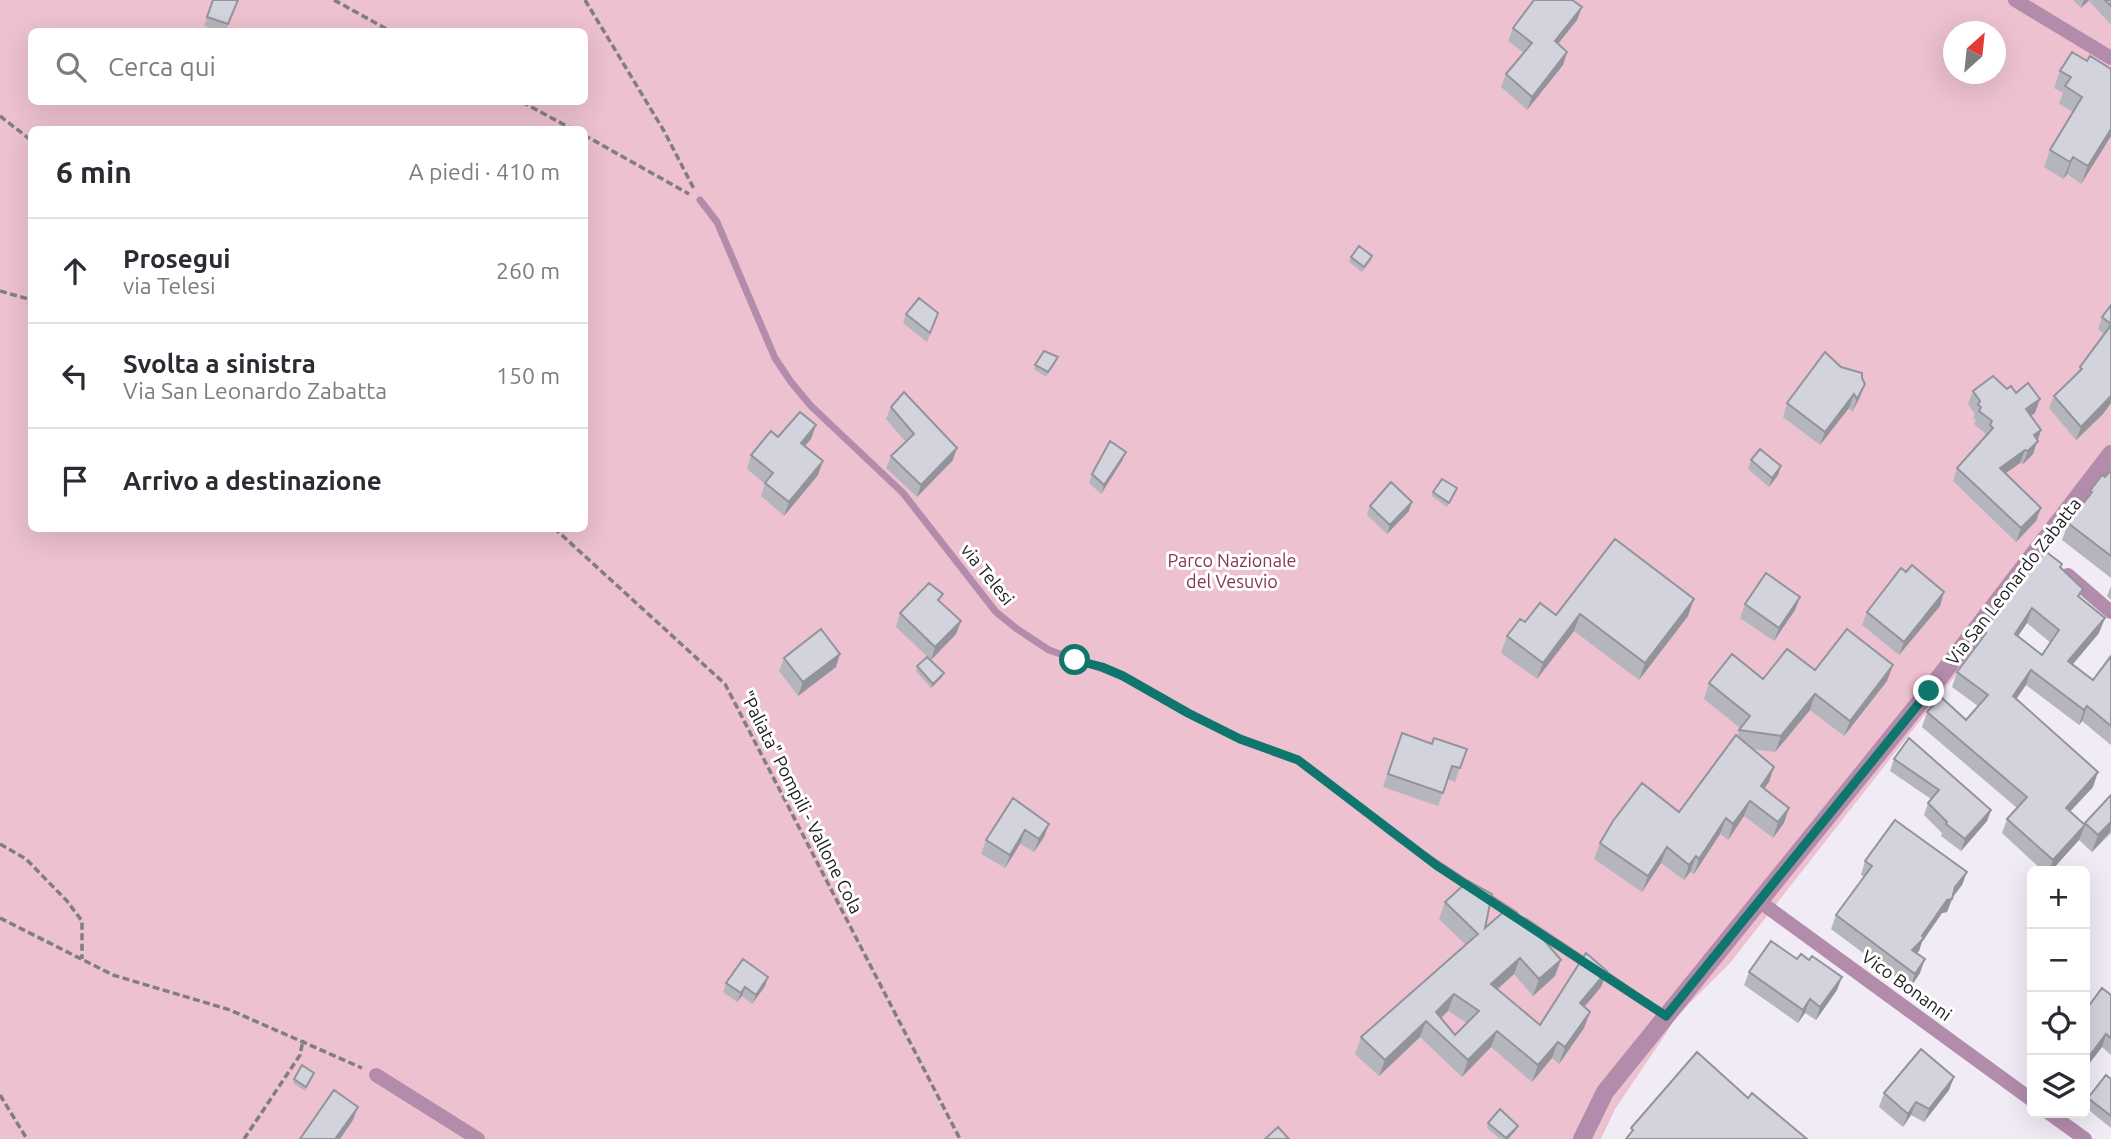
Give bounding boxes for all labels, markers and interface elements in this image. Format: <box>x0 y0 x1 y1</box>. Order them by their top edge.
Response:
north arrow <box>1943 21 2006 84</box>
search box <box>28 28 588 105</box>
icon: search <box>52 48 90 86</box>
text: Cerca qui <box>108 52 216 81</box>
text: 6 min <box>56 155 132 189</box>
text: A piedi · 410 m <box>409 159 560 184</box>
text: Prosegui <box>123 244 231 273</box>
icon: ahead <box>56 252 94 290</box>
text: 260 m <box>496 258 560 283</box>
text: via Telesi <box>123 273 216 298</box>
text: Svolta a sinistra <box>123 349 316 378</box>
icon: left <box>56 357 94 395</box>
text: 150 m <box>496 363 560 388</box>
text: Via San Leonardo Zabatta <box>123 378 387 403</box>
icon: arrive <box>56 462 94 500</box>
text: Arrivo a destinazione <box>123 466 382 495</box>
street label: Via San Leonardo Zabatta <box>1942 493 2084 669</box>
street label: via Telesi <box>957 540 1019 608</box>
park label: Parco Nazionale del Vesuvio <box>1167 550 1297 591</box>
route start <box>1059 644 1090 675</box>
route end <box>1913 675 1944 706</box>
street label: "Paliata" Pompili - Vallone Cola <box>737 687 867 917</box>
map controls <box>2027 866 2090 1118</box>
button: + <box>2027 866 2090 929</box>
button: − <box>2027 929 2090 992</box>
street label: Vico Bonanni <box>1858 946 1956 1024</box>
button: locate <box>2027 992 2090 1055</box>
button: layers <box>2027 1055 2090 1118</box>

